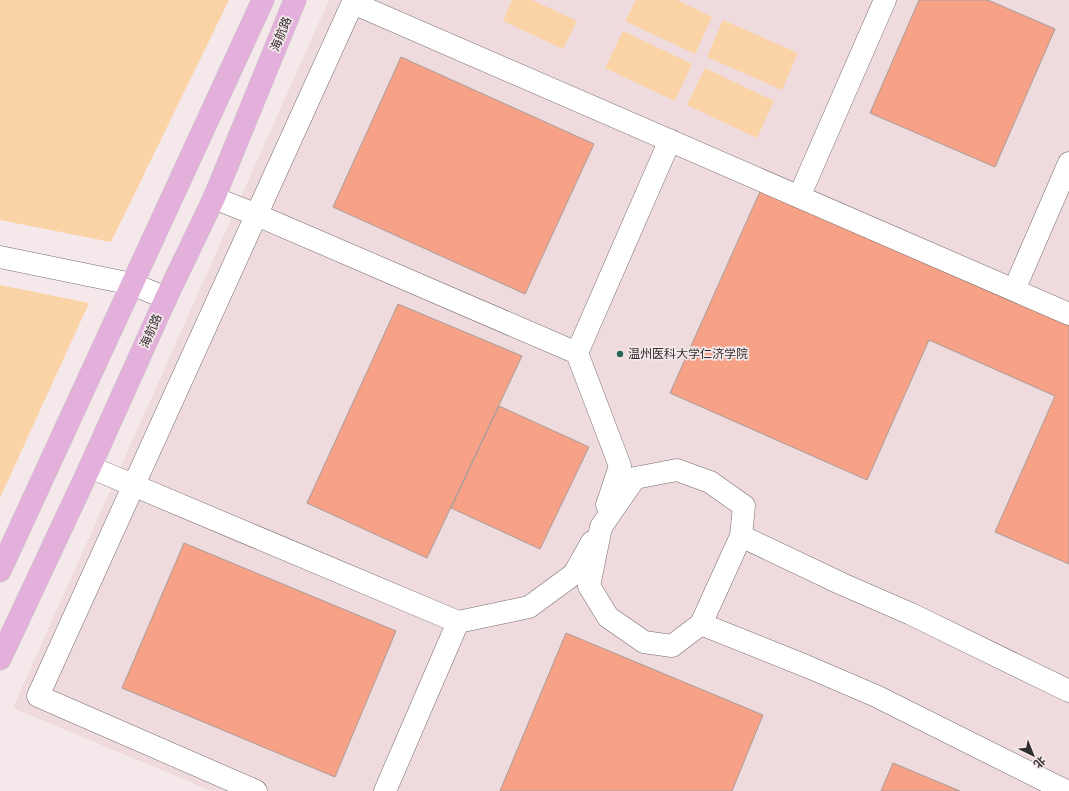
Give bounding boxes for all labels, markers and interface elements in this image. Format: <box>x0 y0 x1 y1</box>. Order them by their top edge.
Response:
street label: 海航路 <box>268 15 294 53</box>
street label: 海航路 <box>137 312 165 350</box>
place label: 温州医科大学仁济学院 <box>628 347 748 361</box>
marker: 温州医科大学仁济学院 <box>615 349 625 359</box>
north arrow <box>1013 735 1053 775</box>
text: 北 <box>1031 753 1048 770</box>

